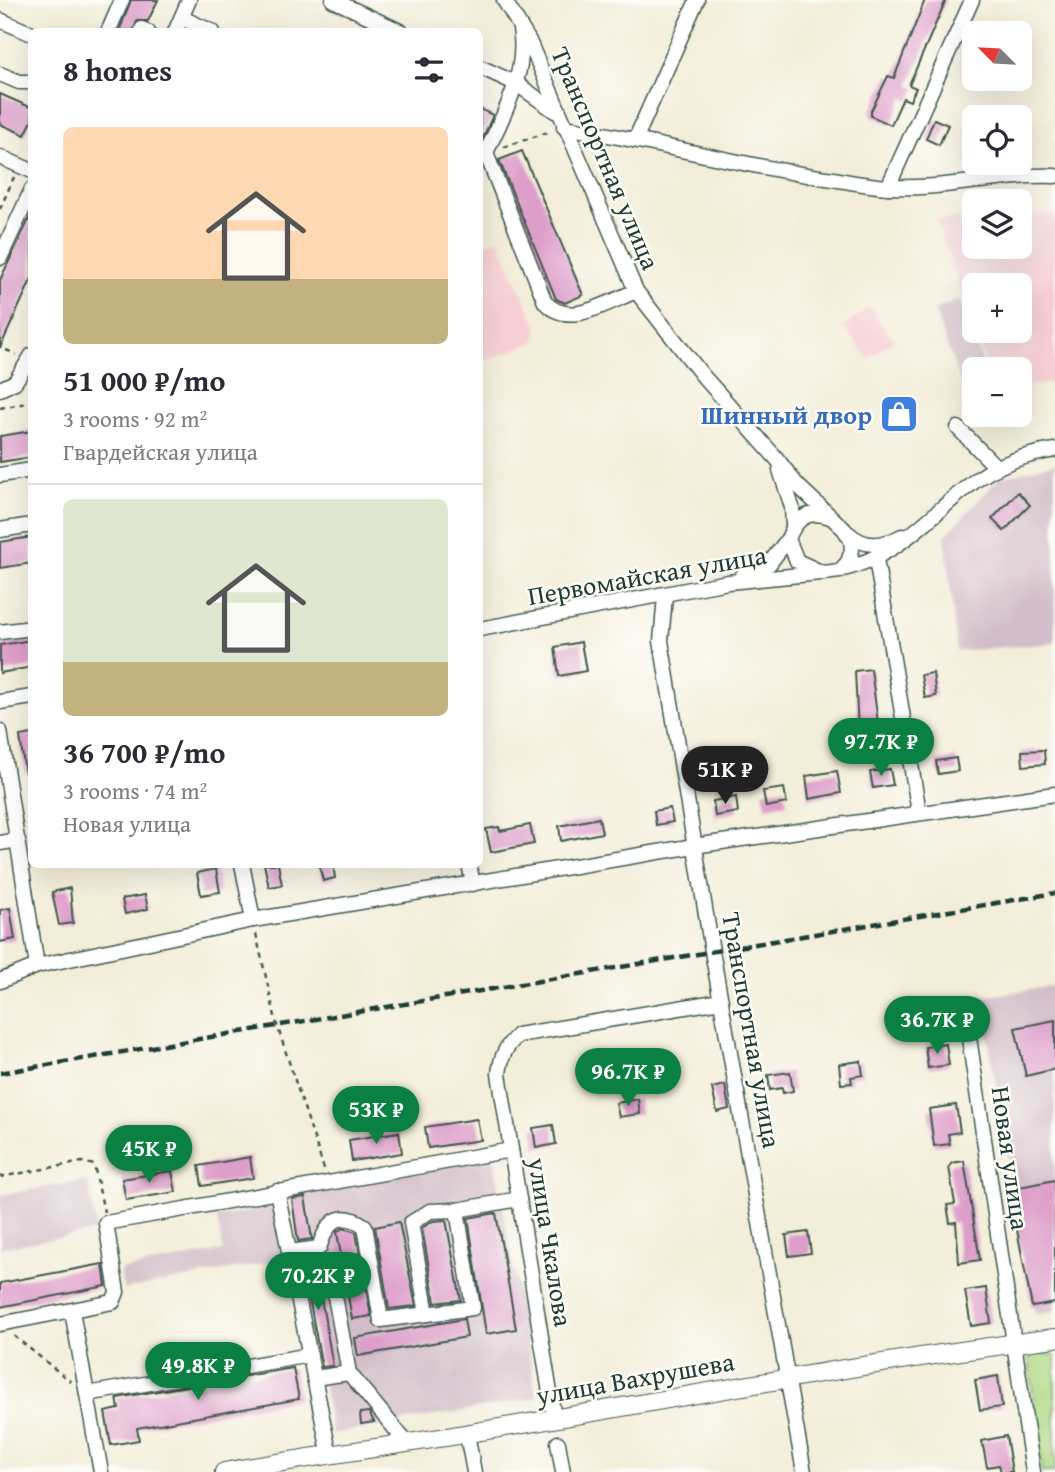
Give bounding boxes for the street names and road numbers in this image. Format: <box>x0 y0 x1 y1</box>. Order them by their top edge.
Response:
street label: Транспортная улица <box>541 41 671 276</box>
street label: Первомайская улица <box>524 535 770 615</box>
street label: Транспортная улица <box>712 909 792 1151</box>
street label: Новая улица <box>982 1084 1040 1233</box>
street label: улица Чкалова <box>518 1154 584 1330</box>
street label: улица Вахрушева <box>532 1341 738 1415</box>

